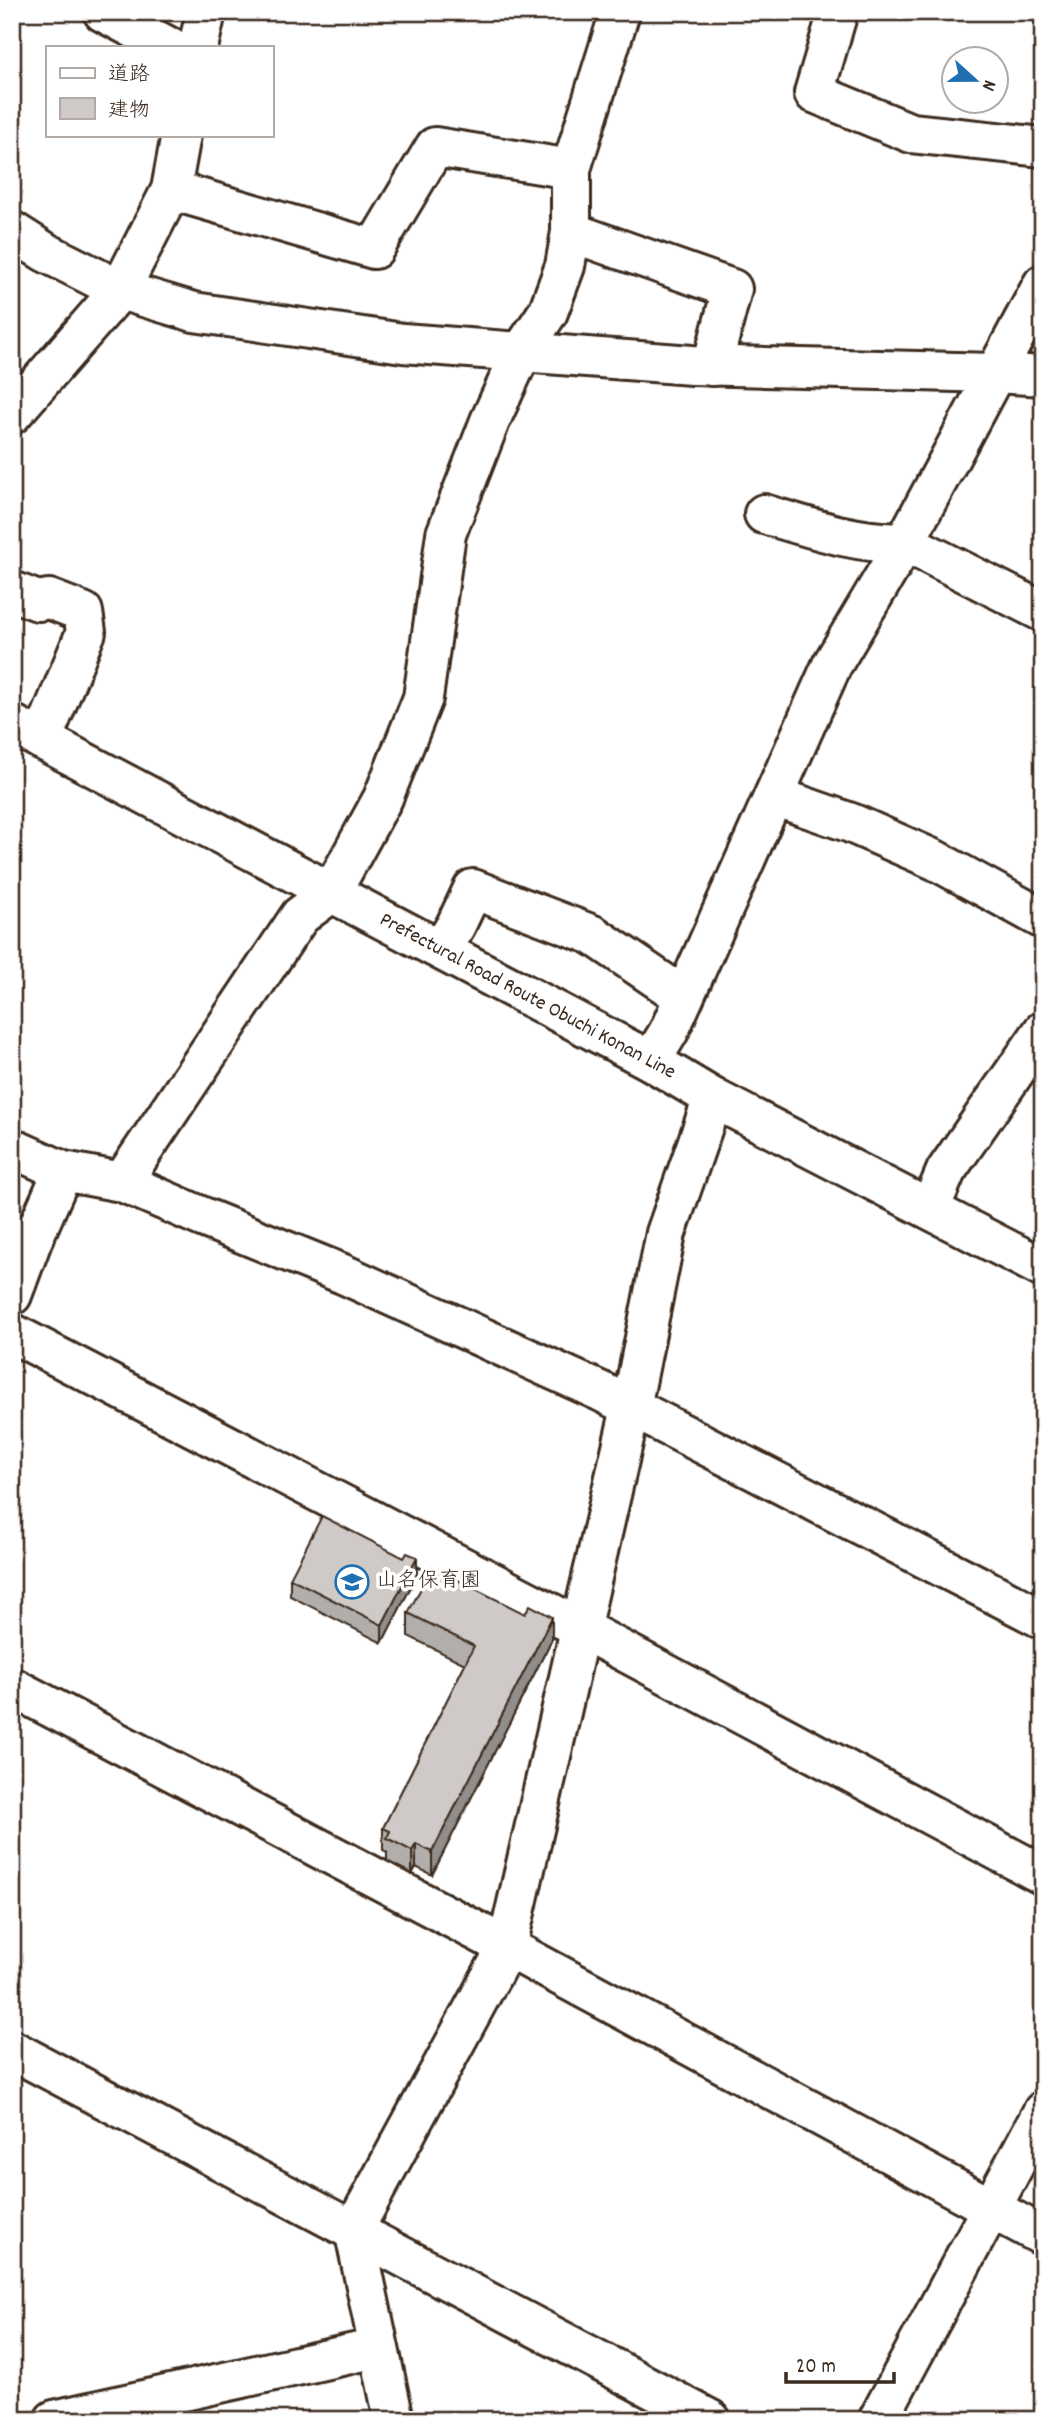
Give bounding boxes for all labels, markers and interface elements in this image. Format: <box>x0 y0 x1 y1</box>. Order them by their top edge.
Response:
legend <box>46 46 273 136</box>
north arrow <box>940 46 1010 116</box>
text: 道路 <box>108 61 150 91</box>
text: N <box>973 76 1002 94</box>
text: 建物 <box>108 97 150 127</box>
street label: Prefectural Road Route Obuchi Konan Line <box>373 906 681 1088</box>
school or university icon: 山名保育園 <box>333 1563 371 1601</box>
place label: 山名保育園 <box>376 1567 481 1597</box>
scale bar <box>786 2341 894 2385</box>
text: 20 m <box>796 2353 836 2383</box>

